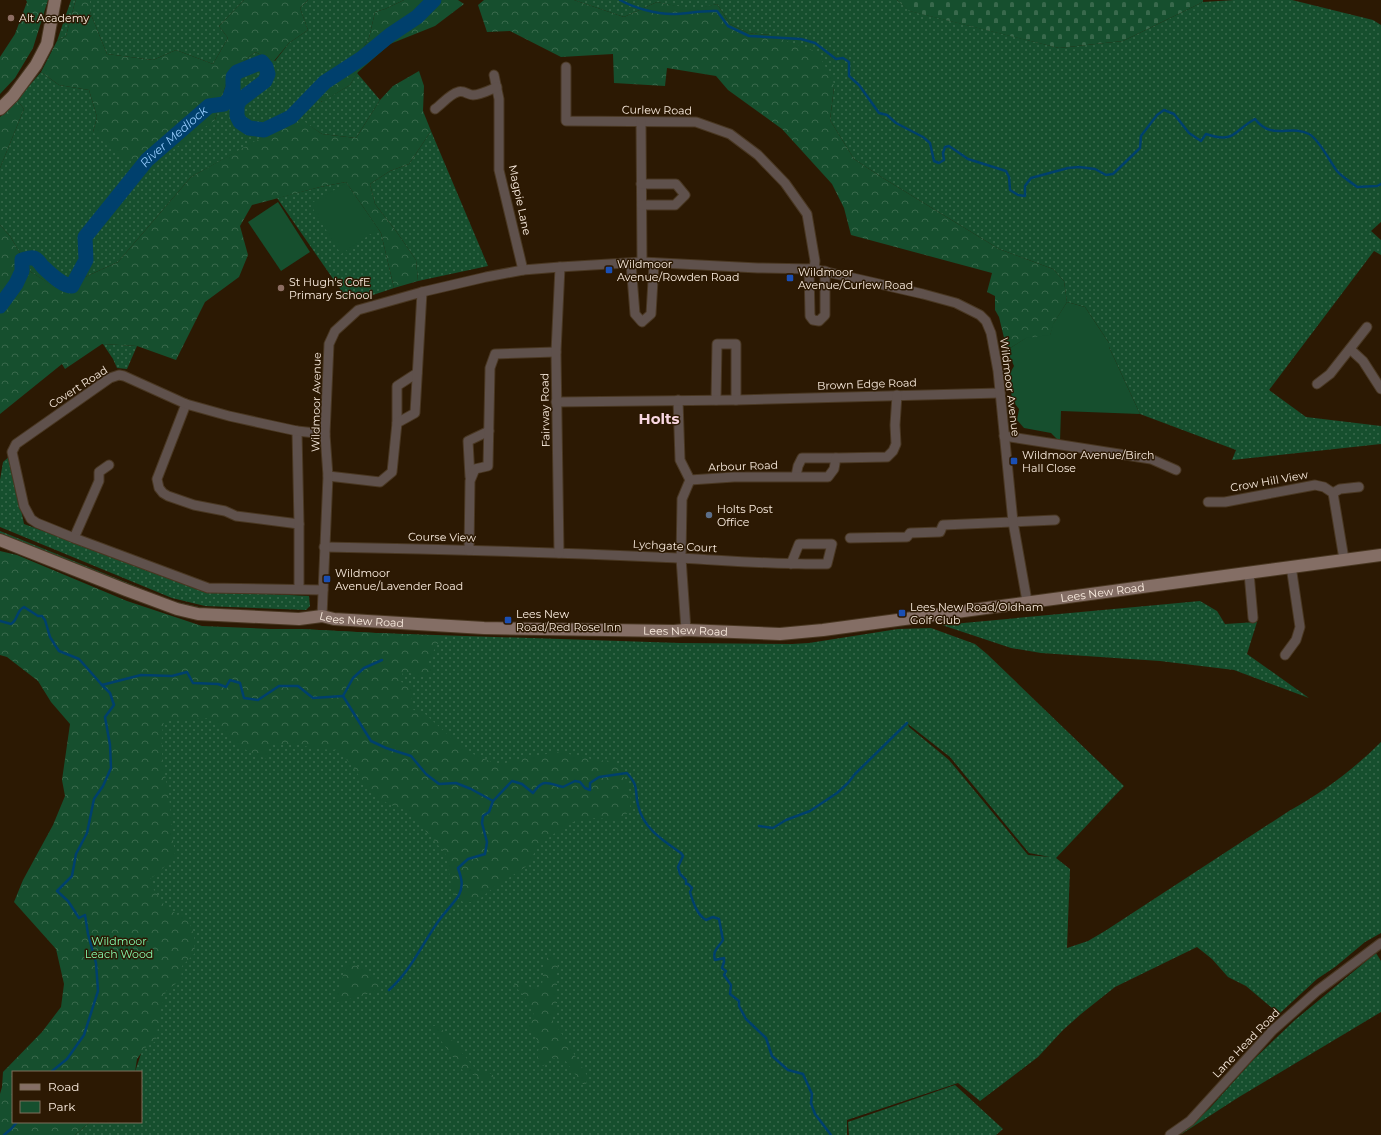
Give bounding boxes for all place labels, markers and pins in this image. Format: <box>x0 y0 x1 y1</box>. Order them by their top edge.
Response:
place label: Alt Academy <box>19 11 89 25</box>
marker: Alt Academy <box>6 13 16 23</box>
place label: Wildmoor Avenue/Rowden Road <box>617 257 740 284</box>
marker: Wildmoor Avenue/Rowden Road <box>604 265 614 275</box>
place label: Wildmoor Avenue/Curlew Road <box>798 265 913 292</box>
marker: Wildmoor Avenue/Curlew Road <box>785 273 795 283</box>
place label: St Hugh's CofE Primary School <box>289 275 372 302</box>
marker: St Hugh's CofE Primary School <box>276 283 286 293</box>
place label: Wildmoor Avenue/Birch Hall Close <box>1022 448 1154 475</box>
marker: Wildmoor Avenue/Birch Hall Close <box>1009 456 1019 466</box>
place label: Holts Post Office <box>717 502 773 529</box>
marker: Holts Post Office <box>704 510 714 520</box>
place label: Wildmoor Avenue/Lavender Road <box>335 566 463 593</box>
marker: Wildmoor Avenue/Lavender Road <box>322 574 332 584</box>
place label: Lees New Road/Oldham Golf Club <box>910 600 1043 627</box>
place label: Lees New Road/Red Rose Inn <box>516 607 621 634</box>
marker: Lees New Road/Oldham Golf Club <box>897 608 907 618</box>
marker: Lees New Road/Red Rose Inn <box>503 615 513 625</box>

